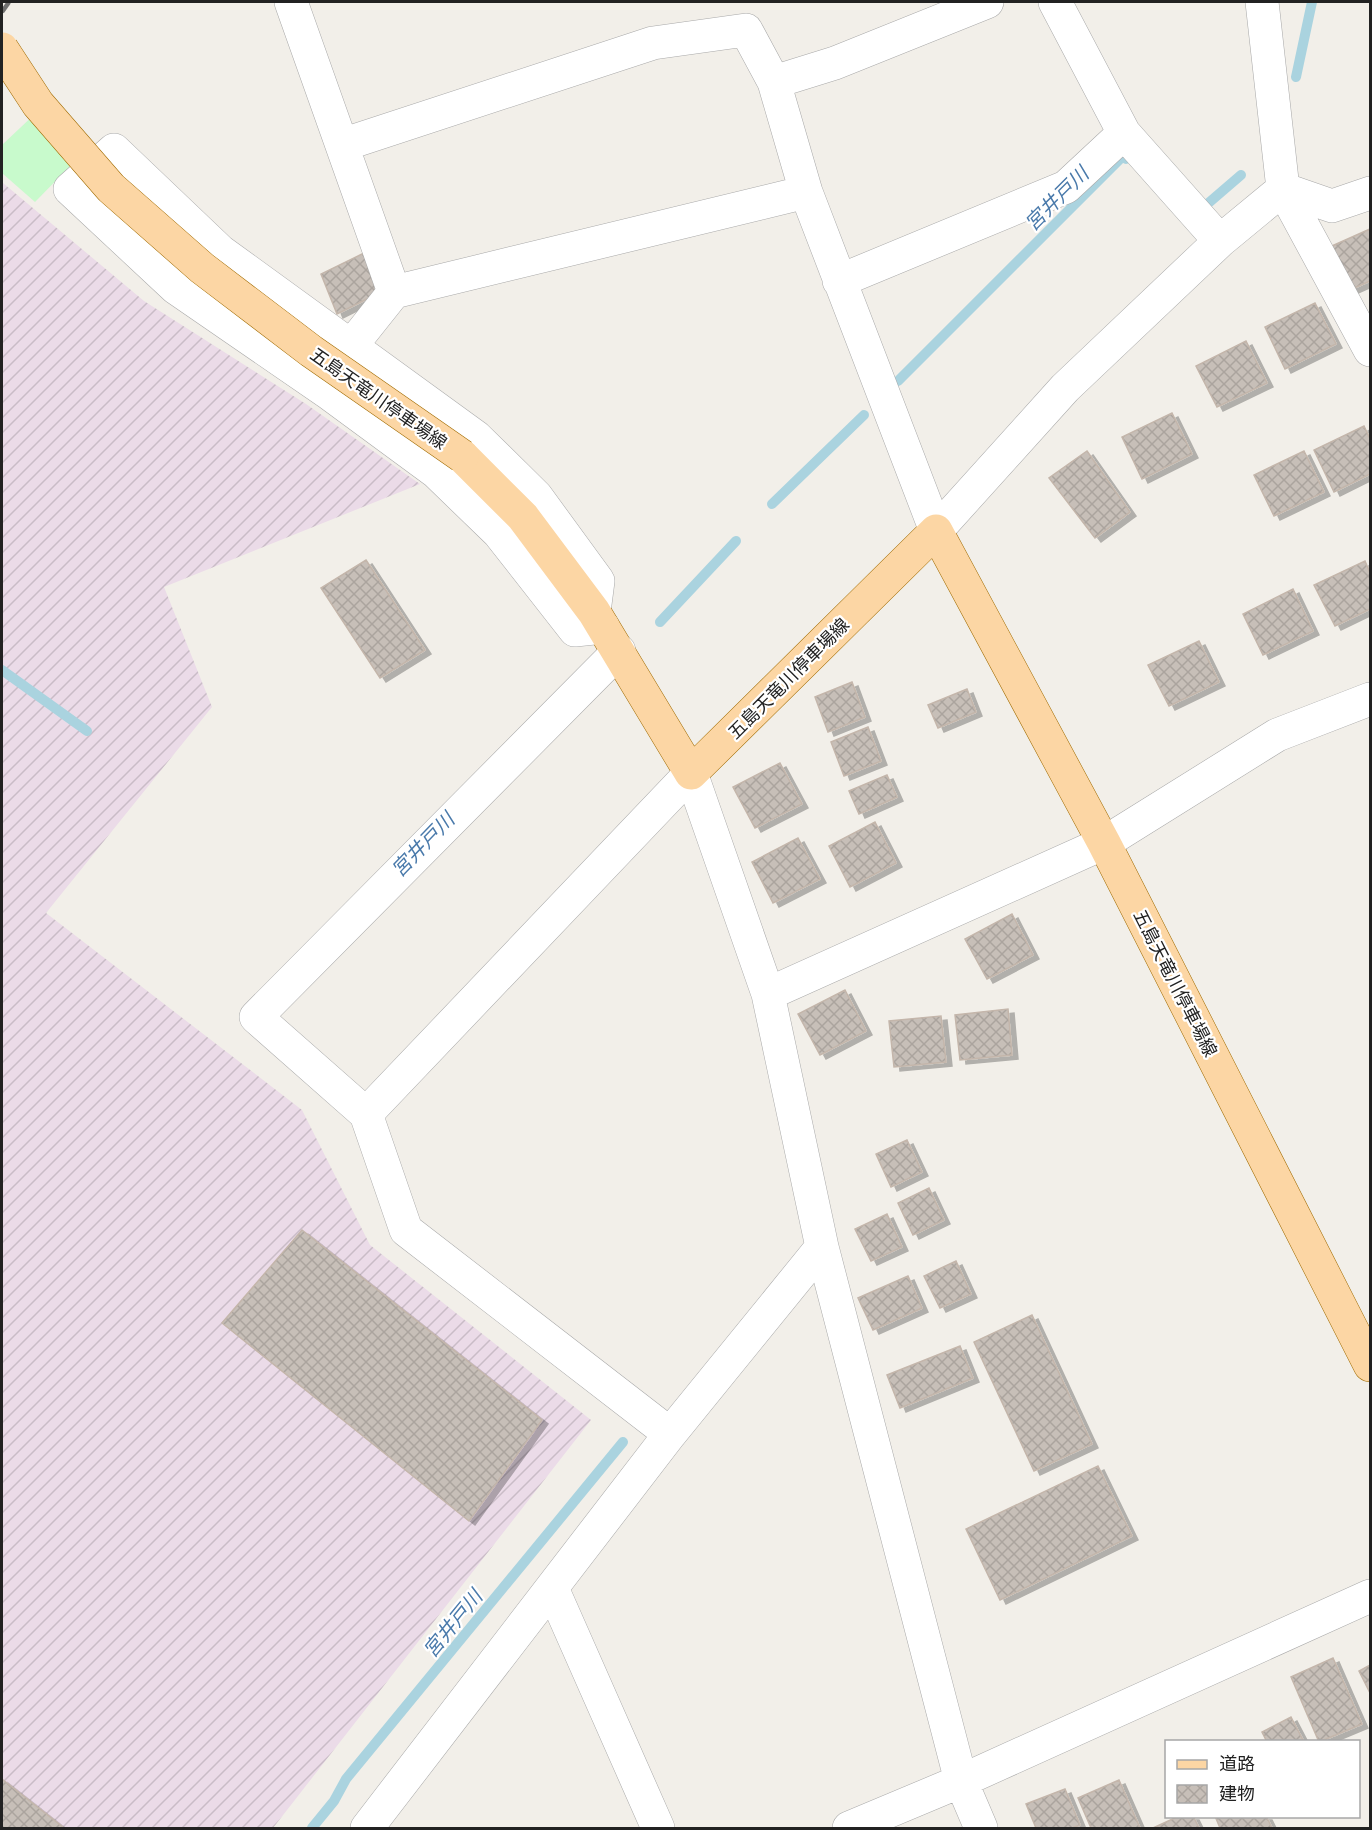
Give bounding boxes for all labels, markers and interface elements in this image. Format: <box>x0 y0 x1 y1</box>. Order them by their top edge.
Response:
water label: 宮井戸川 <box>1019 160 1094 235</box>
street label: 五島天竜川停車場線 <box>306 343 452 453</box>
street label: 五島天竜川停車場線 <box>723 613 853 743</box>
water label: 宮井戸川 <box>386 805 460 881</box>
street label: 五島天竜川停車場線 <box>1129 906 1223 1060</box>
water label: 宮井戸川 <box>418 1583 488 1662</box>
legend <box>1165 1740 1360 1818</box>
text: 道路 <box>1219 1752 1255 1774</box>
text: 建物 <box>1219 1782 1255 1804</box>

